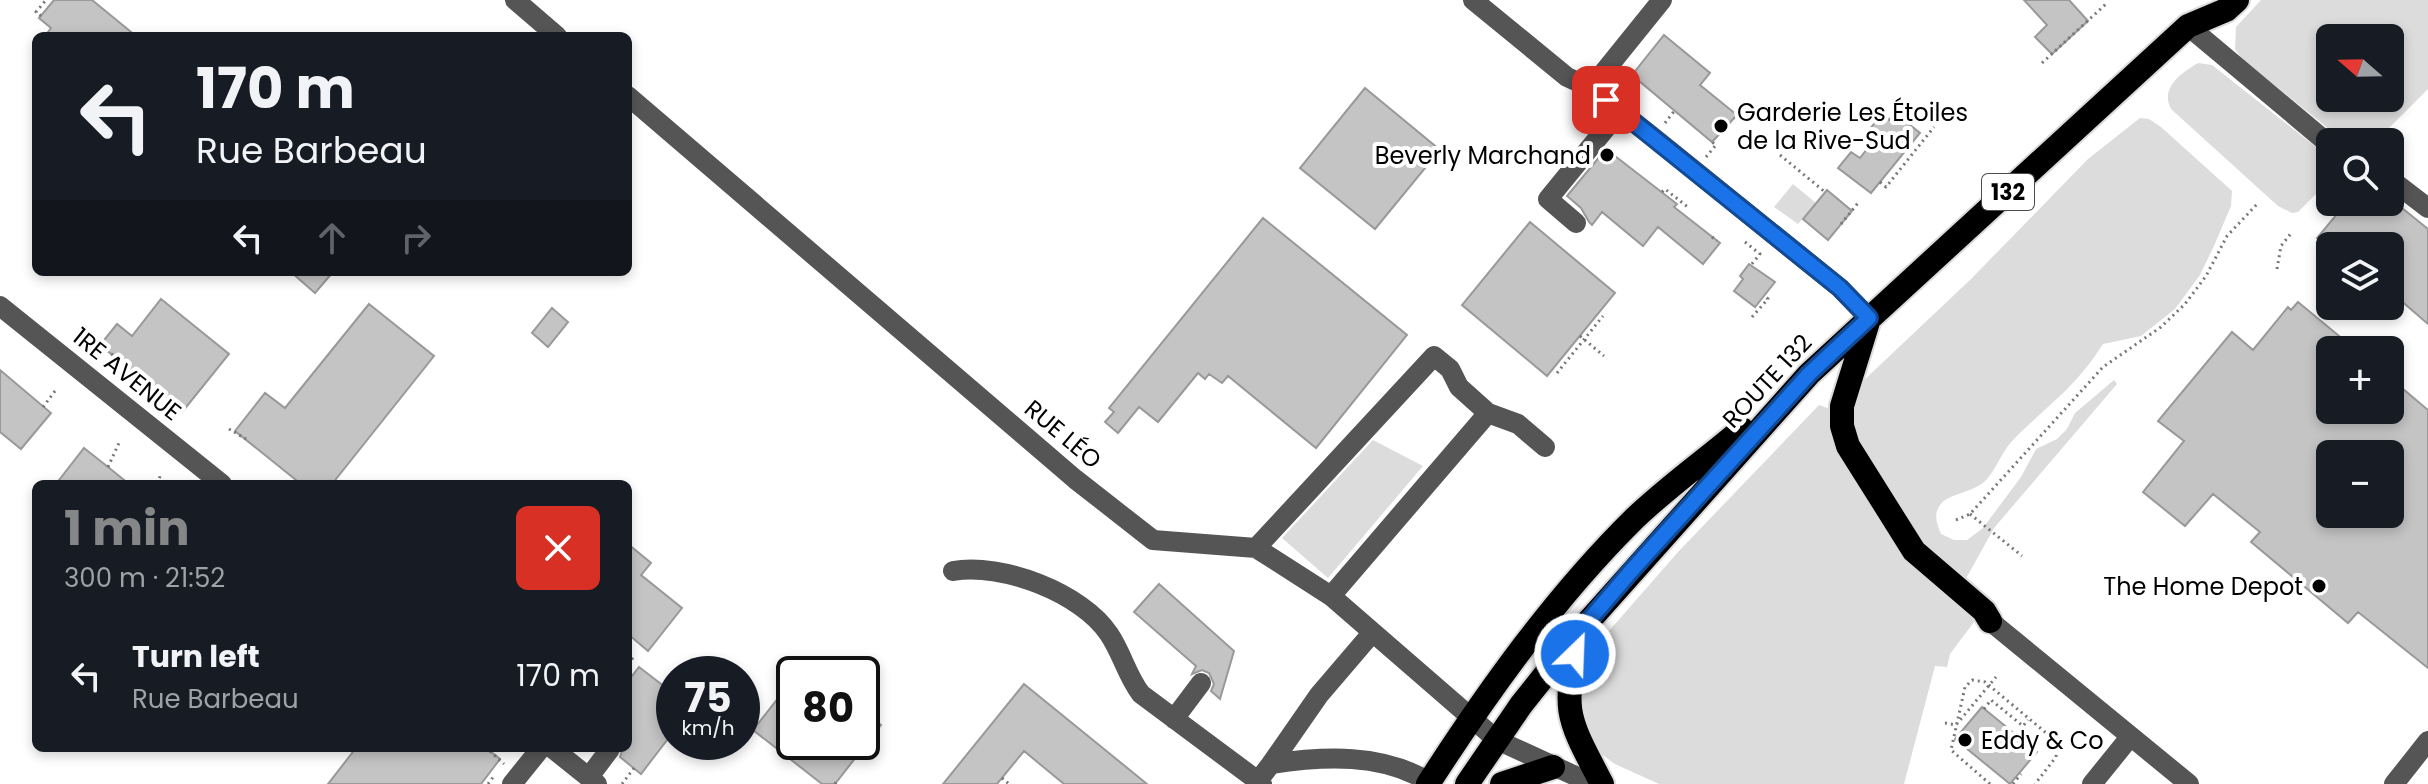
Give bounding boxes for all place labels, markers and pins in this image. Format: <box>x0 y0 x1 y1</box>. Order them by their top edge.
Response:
pin <box>1572 66 1640 134</box>
place label: Garderie Les Étoiles de la Rive-Sud <box>1737 96 1968 157</box>
marker: Garderie Les Étoiles de la Rive-Sud <box>1712 117 1730 135</box>
place label: Beverly Marchand <box>1375 139 1591 172</box>
marker: Beverly Marchand <box>1598 146 1616 164</box>
place label: The Home Depot <box>2103 570 2303 603</box>
marker: The Home Depot <box>2310 577 2328 595</box>
place label: Eddy & Co <box>1981 724 2104 757</box>
marker: Eddy & Co <box>1956 731 1974 749</box>

